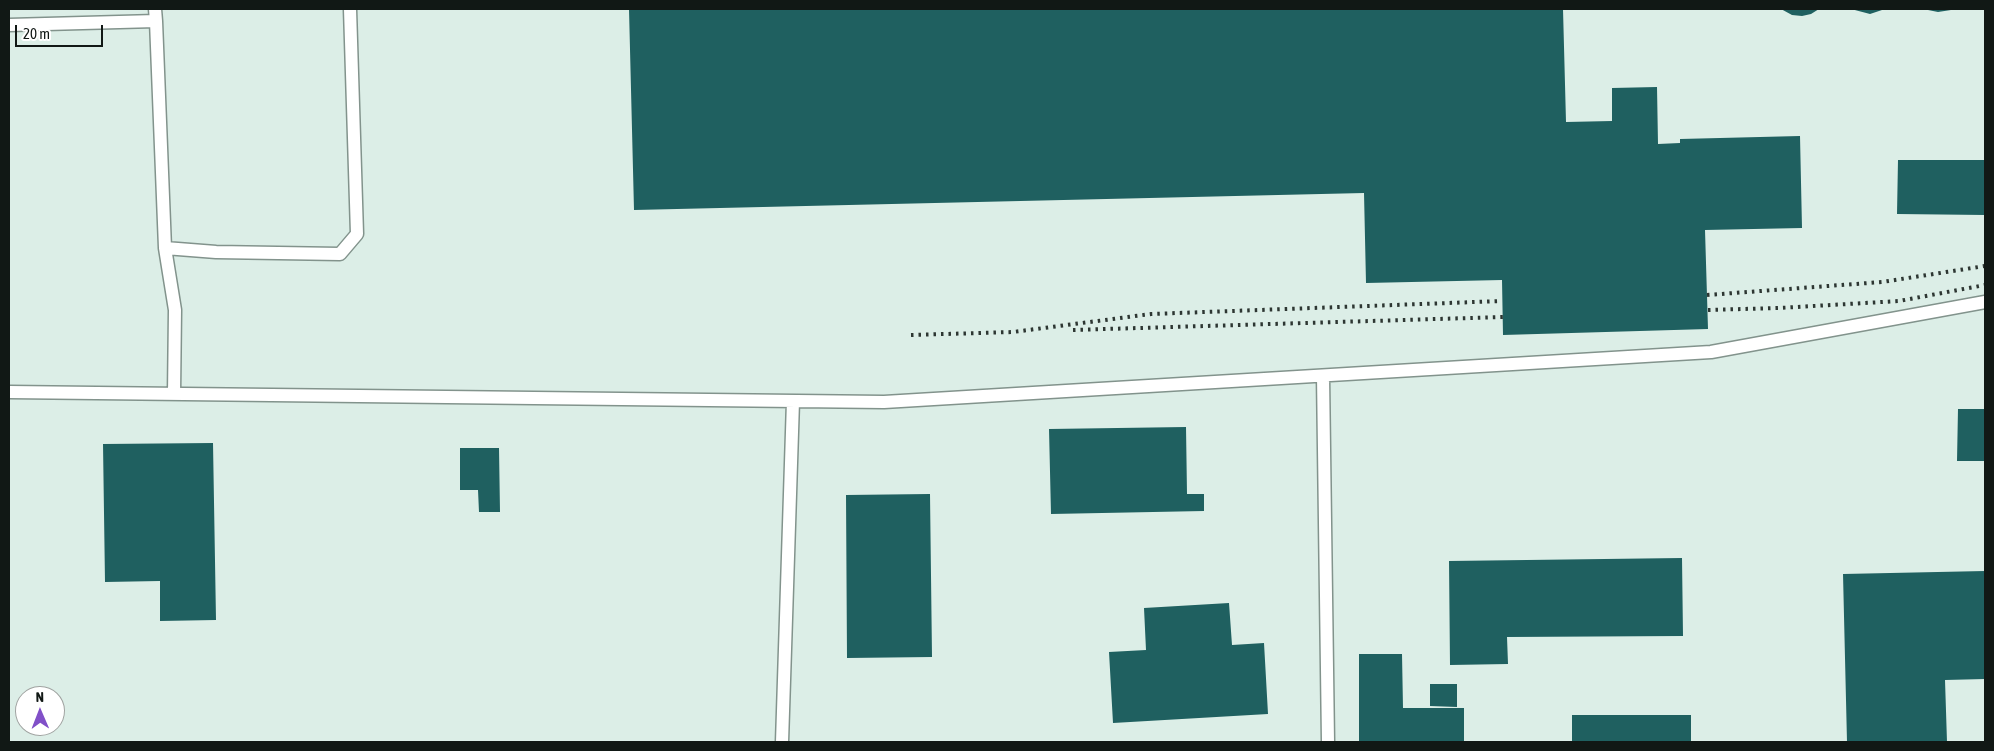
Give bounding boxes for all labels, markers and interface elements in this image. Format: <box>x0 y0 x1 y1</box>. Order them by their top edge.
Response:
scale bar <box>18 15 105 47</box>
text: 20 m <box>23 25 50 42</box>
north arrow <box>15 686 65 736</box>
text: N <box>35 689 44 705</box>

